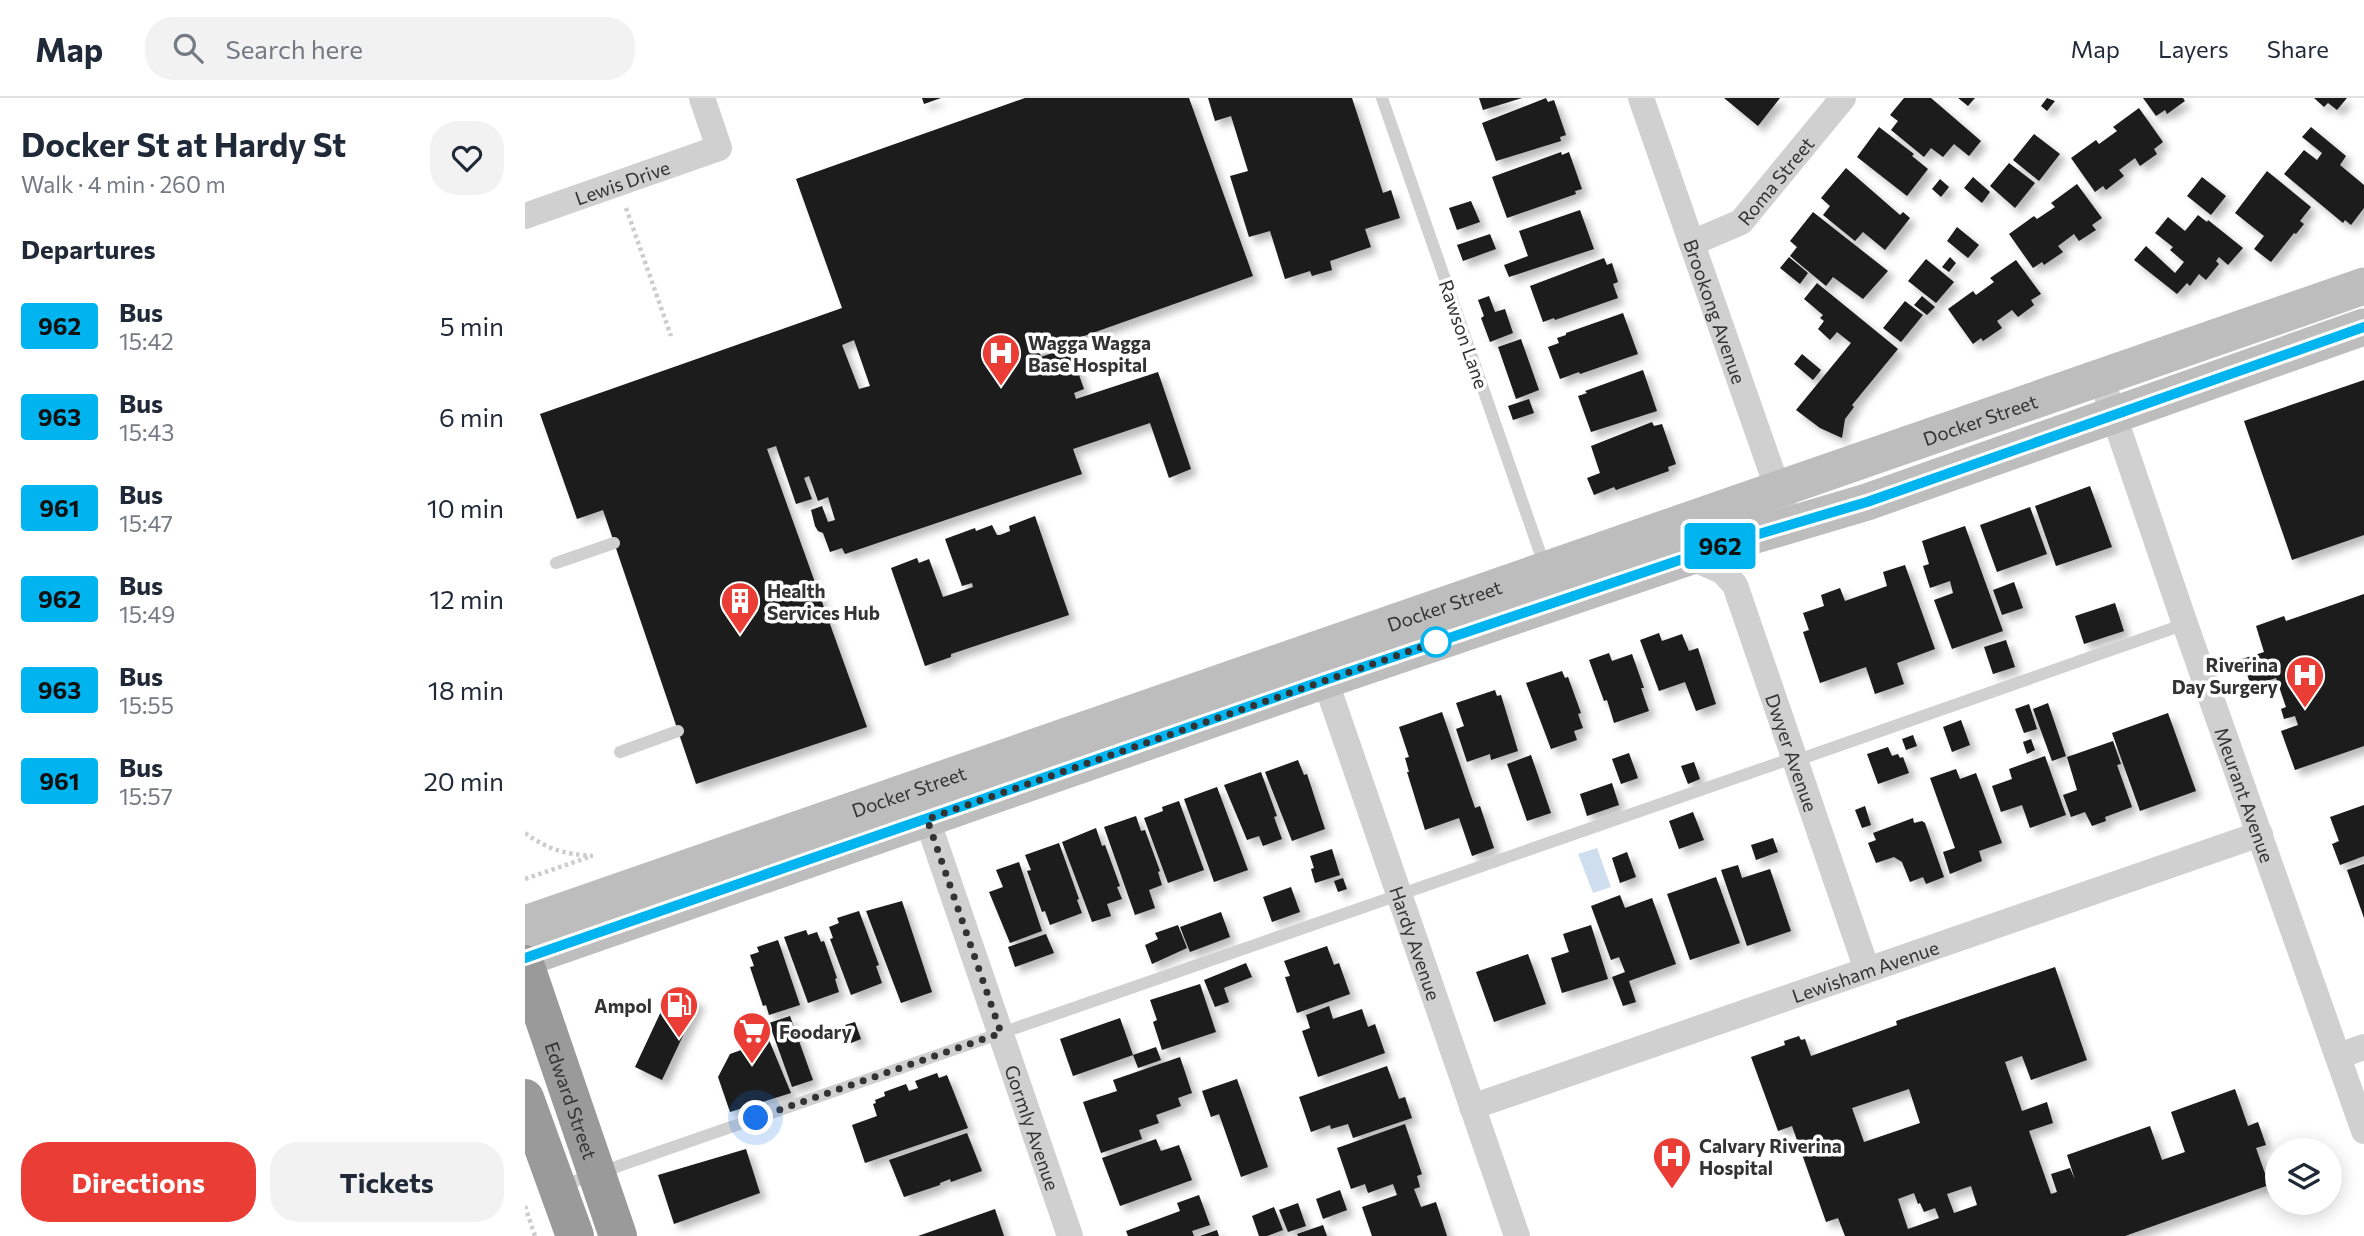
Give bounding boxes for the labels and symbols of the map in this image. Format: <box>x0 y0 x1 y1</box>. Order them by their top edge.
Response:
street label: Roma Street <box>1732 132 1818 229</box>
street label: Lewis Drive <box>572 155 673 209</box>
street label: Brookong Avenue <box>1680 236 1752 387</box>
street label: Rawson Lane <box>1435 276 1493 392</box>
place label: Wagga Wagga Base Hospital <box>1028 331 1151 376</box>
hospital icon: Wagga Wagga Base Hospital <box>980 332 1022 387</box>
street label: Docker Street <box>1920 389 2040 450</box>
line badge: 962 <box>1680 523 1760 569</box>
street label: Docker Street <box>1384 575 1505 636</box>
place label: Health Services Hub <box>767 579 880 624</box>
building icon: Health Services Hub <box>719 580 761 635</box>
unlabelled marker <box>1421 627 1451 657</box>
place label: Riverina Day Surgery <box>2172 653 2279 698</box>
hospital icon: Riverina Day Surgery <box>2284 654 2326 709</box>
street label: Dwyer Avenue <box>1762 690 1823 814</box>
street label: Meurant Avenue <box>2211 724 2280 865</box>
street label: Docker Street <box>848 760 969 821</box>
street label: Hardy Avenue <box>1386 883 1446 1003</box>
street label: Lewisham Avenue <box>1789 935 1942 1007</box>
fuel station icon: Ampol <box>658 984 700 1039</box>
place label: Ampol <box>594 994 652 1017</box>
supermarket icon: Foodary <box>731 1010 773 1065</box>
place label: Foodary <box>779 1020 852 1043</box>
street label: Edward Street <box>541 1038 602 1162</box>
street label: Gormly Avenue <box>1001 1062 1065 1193</box>
your location <box>738 1100 773 1135</box>
place label: Calvary Riverina Hospital <box>1699 1134 1842 1179</box>
hospital icon: Calvary Riverina Hospital <box>1651 1135 1693 1190</box>

